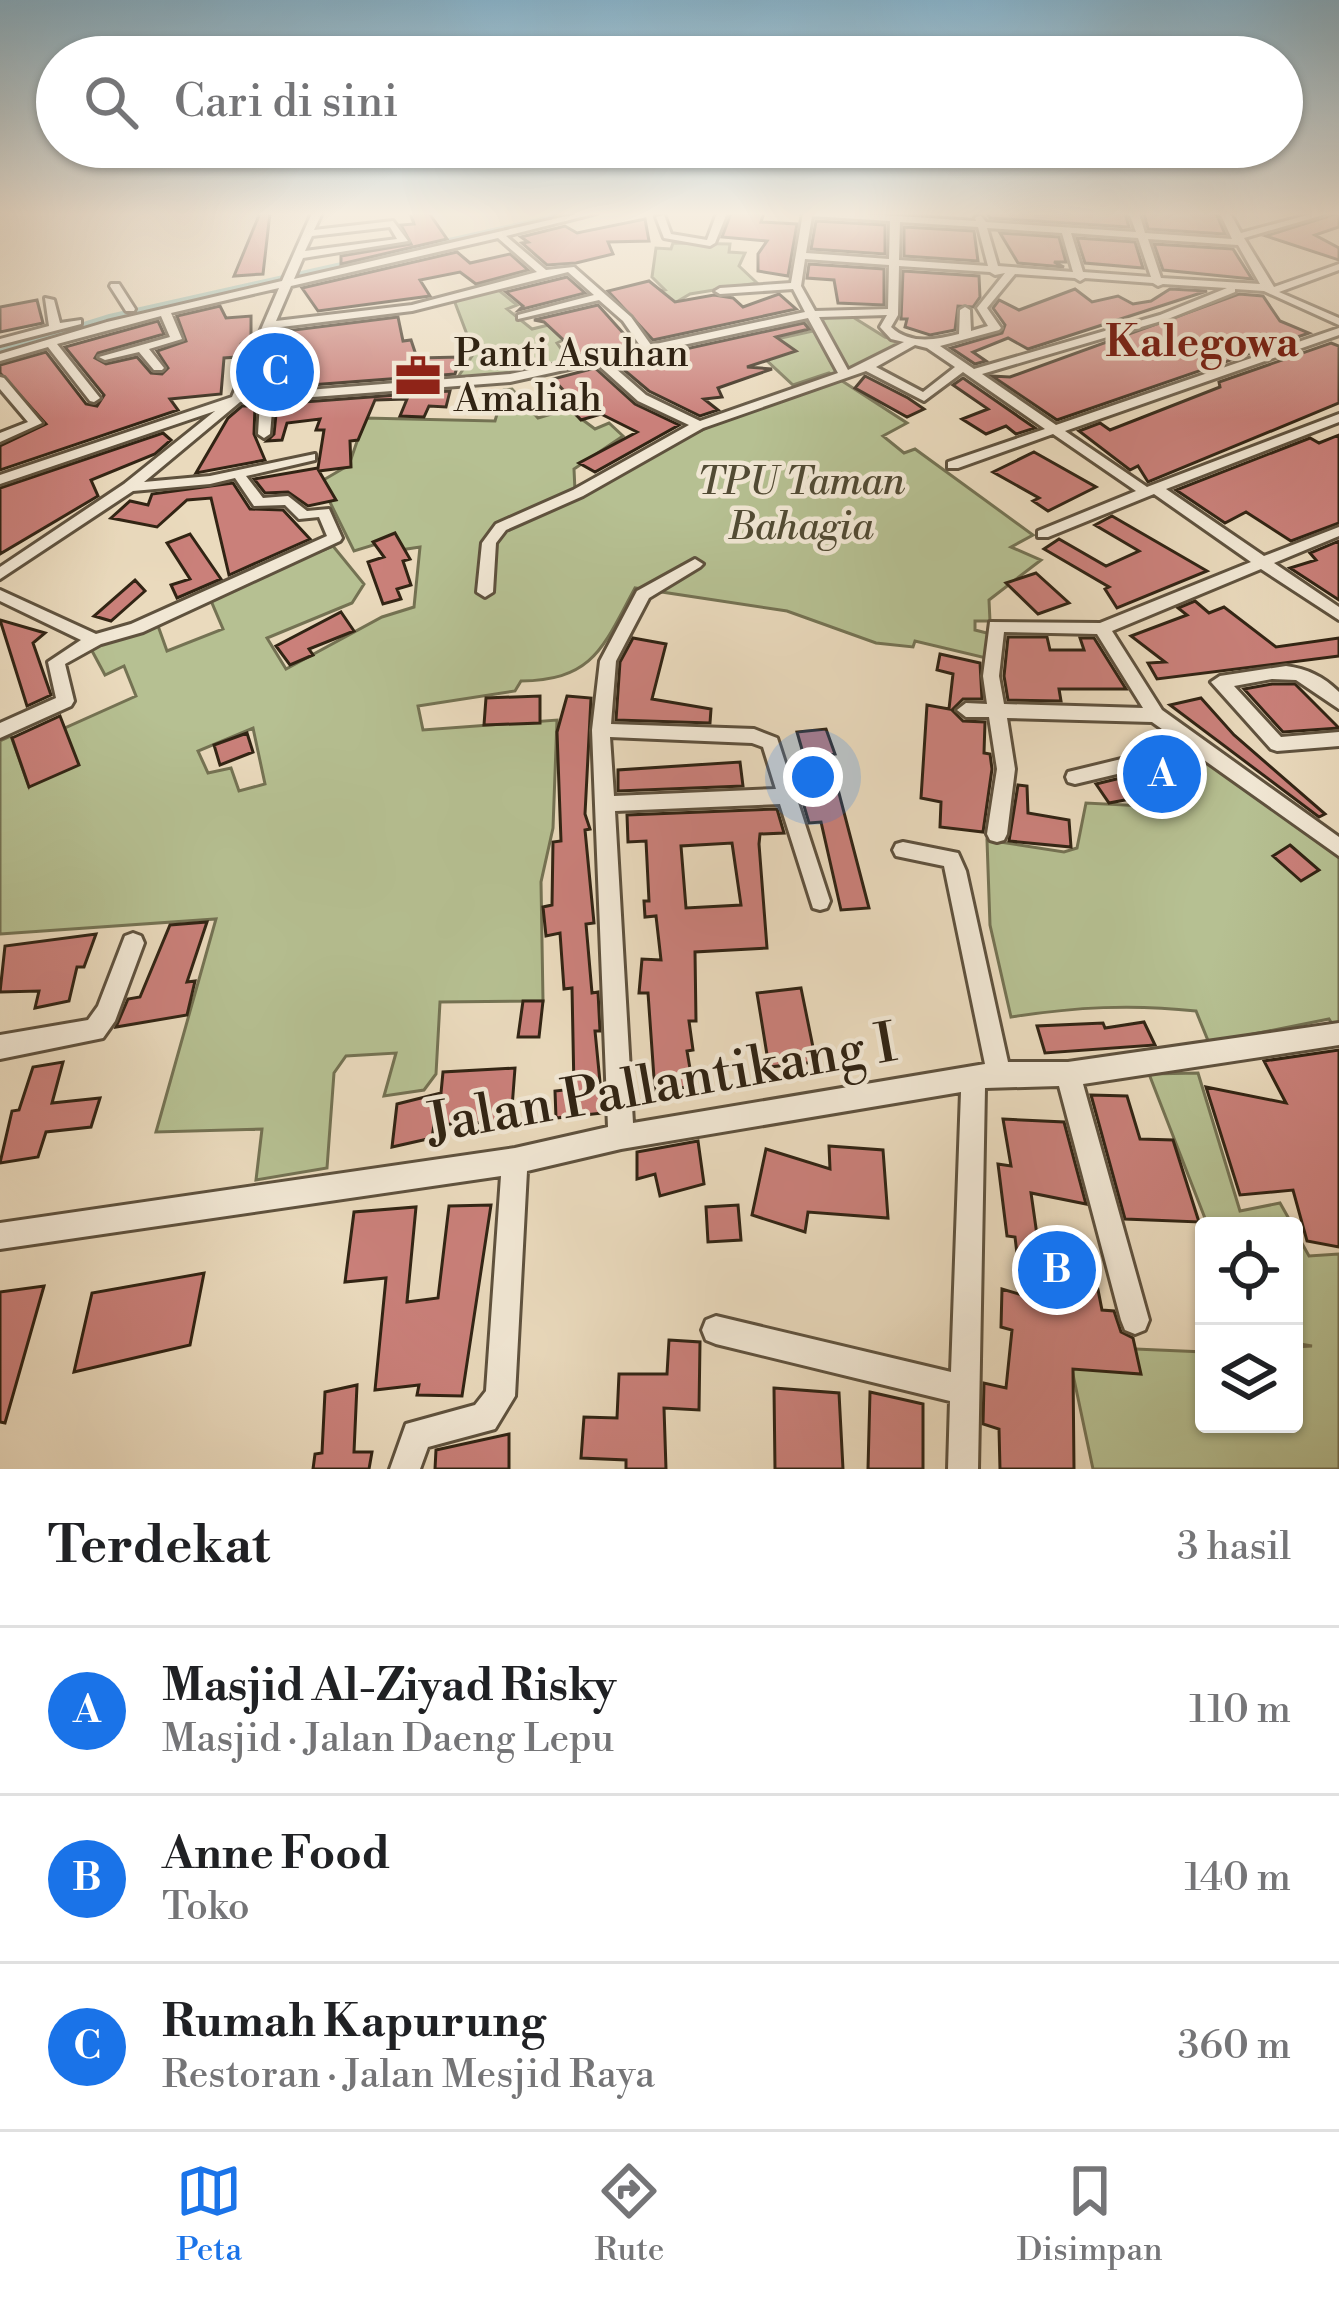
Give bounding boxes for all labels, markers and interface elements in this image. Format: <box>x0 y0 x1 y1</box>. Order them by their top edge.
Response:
search box <box>36 36 1303 168</box>
icon: search <box>78 69 144 135</box>
text: Cari di sini <box>174 74 398 131</box>
district label: Kalegowa <box>1105 317 1299 370</box>
pin: C <box>236 327 314 417</box>
place label: Panti Asuhan Amaliah <box>453 330 689 424</box>
office icon: Panti Asuhan Amaliah <box>393 351 443 401</box>
park label: TPU Taman Bahagia <box>697 458 906 552</box>
pin: A <box>1123 729 1201 819</box>
your location <box>783 747 843 807</box>
street label: Jalan Pallantikang I <box>420 1010 902 1160</box>
map controls <box>1195 1217 1303 1433</box>
button: locate <box>1195 1217 1303 1325</box>
pin: B <box>1018 1225 1096 1315</box>
button: layers <box>1195 1325 1303 1433</box>
text: Terdekat <box>48 1515 270 1579</box>
text: 3 hasil <box>1177 1523 1291 1572</box>
text: Masjid Al-Ziyad Risky <box>162 1658 616 1715</box>
text: A <box>73 1686 101 1735</box>
text: 110 m <box>1189 1686 1291 1735</box>
text: Masjid · Jalan Daeng Lepu <box>162 1715 614 1764</box>
text: Anne Food <box>162 1826 390 1883</box>
text: B <box>72 1854 102 1903</box>
text: 140 m <box>1184 1854 1291 1903</box>
text: Toko <box>162 1883 250 1932</box>
text: Rumah Kapurung <box>162 1994 546 2051</box>
text: C <box>73 2022 101 2071</box>
text: 360 m <box>1178 2022 1291 2071</box>
text: Restoran · Jalan Mesjid Raya <box>162 2051 655 2100</box>
tab: Peta <box>176 2158 242 2271</box>
tab: Rute <box>595 2158 664 2271</box>
tab: Disimpan <box>1017 2158 1163 2271</box>

